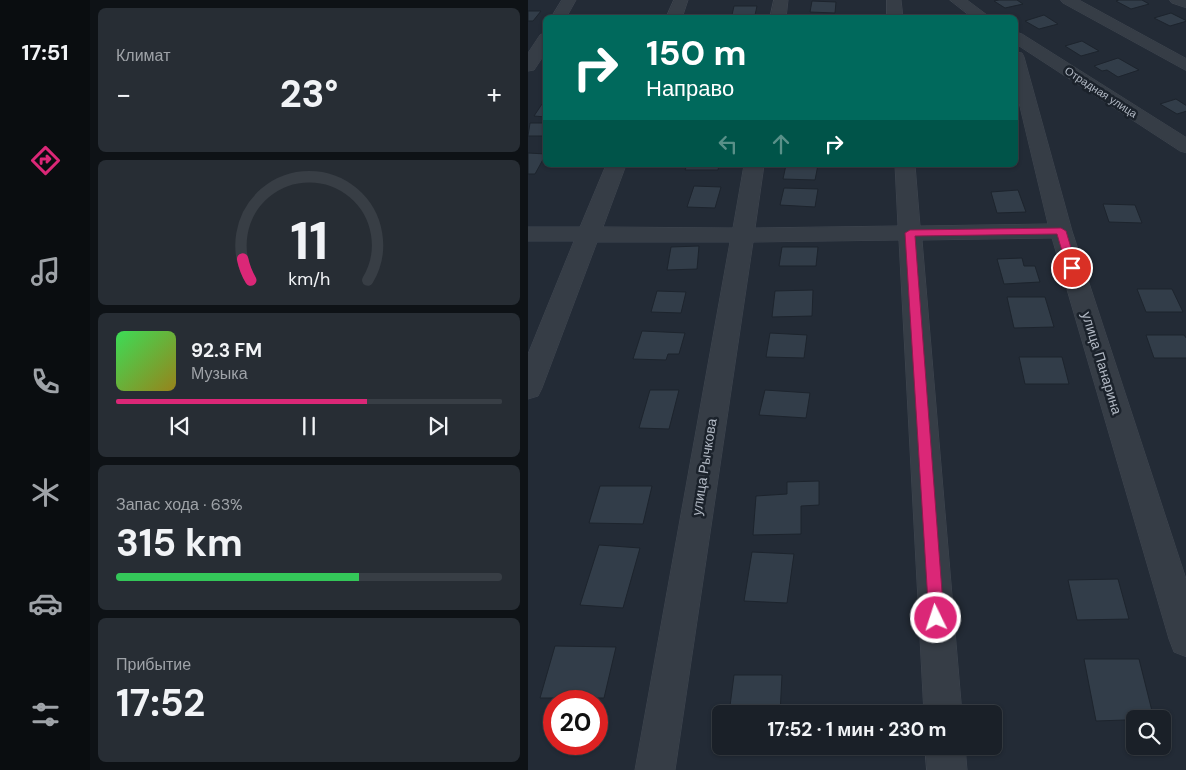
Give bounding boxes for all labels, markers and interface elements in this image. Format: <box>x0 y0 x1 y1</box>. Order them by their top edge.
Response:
text: 150 m <box>646 30 746 76</box>
icon: right <box>563 35 628 100</box>
text: 17:51 <box>21 38 69 67</box>
text: Климат <box>116 45 170 66</box>
street label: Отрадная улица <box>1062 63 1141 121</box>
text: 23° <box>280 69 338 119</box>
text: Направо <box>646 74 734 103</box>
text: − <box>116 76 131 113</box>
text: + <box>487 76 502 113</box>
icon: left <box>714 130 742 158</box>
icon: ahead <box>767 130 795 158</box>
icon: right <box>820 130 848 158</box>
icon: directions <box>28 143 63 178</box>
text: 11 <box>290 207 328 275</box>
pin <box>1051 247 1093 289</box>
icon: music <box>28 254 63 289</box>
icon: arrive <box>1058 254 1086 282</box>
text: km/h <box>288 267 330 291</box>
street label: улица Панарина <box>1078 309 1126 417</box>
text: 92.3 FM <box>191 338 262 363</box>
text: Музыка <box>191 363 248 384</box>
icon: phone <box>28 364 63 399</box>
icon: previous <box>166 412 194 440</box>
icon: pause <box>295 412 323 440</box>
icon: next <box>424 412 452 440</box>
street label: улица Рычкова <box>687 417 721 517</box>
icon: climate <box>28 475 63 510</box>
text: Запас хода · 63% <box>116 494 242 515</box>
text: 315 km <box>116 518 243 568</box>
icon: car <box>28 586 63 621</box>
position arrow <box>909 591 961 643</box>
text: Прибытие <box>116 654 191 675</box>
text: 17:52 <box>116 678 205 728</box>
speed limit sign: 20 <box>543 690 608 755</box>
icon: filters <box>28 697 63 732</box>
map controls <box>1126 710 1171 755</box>
button: search <box>1126 710 1171 755</box>
text: 17:52 · 1 мин · 230 m <box>768 717 946 742</box>

